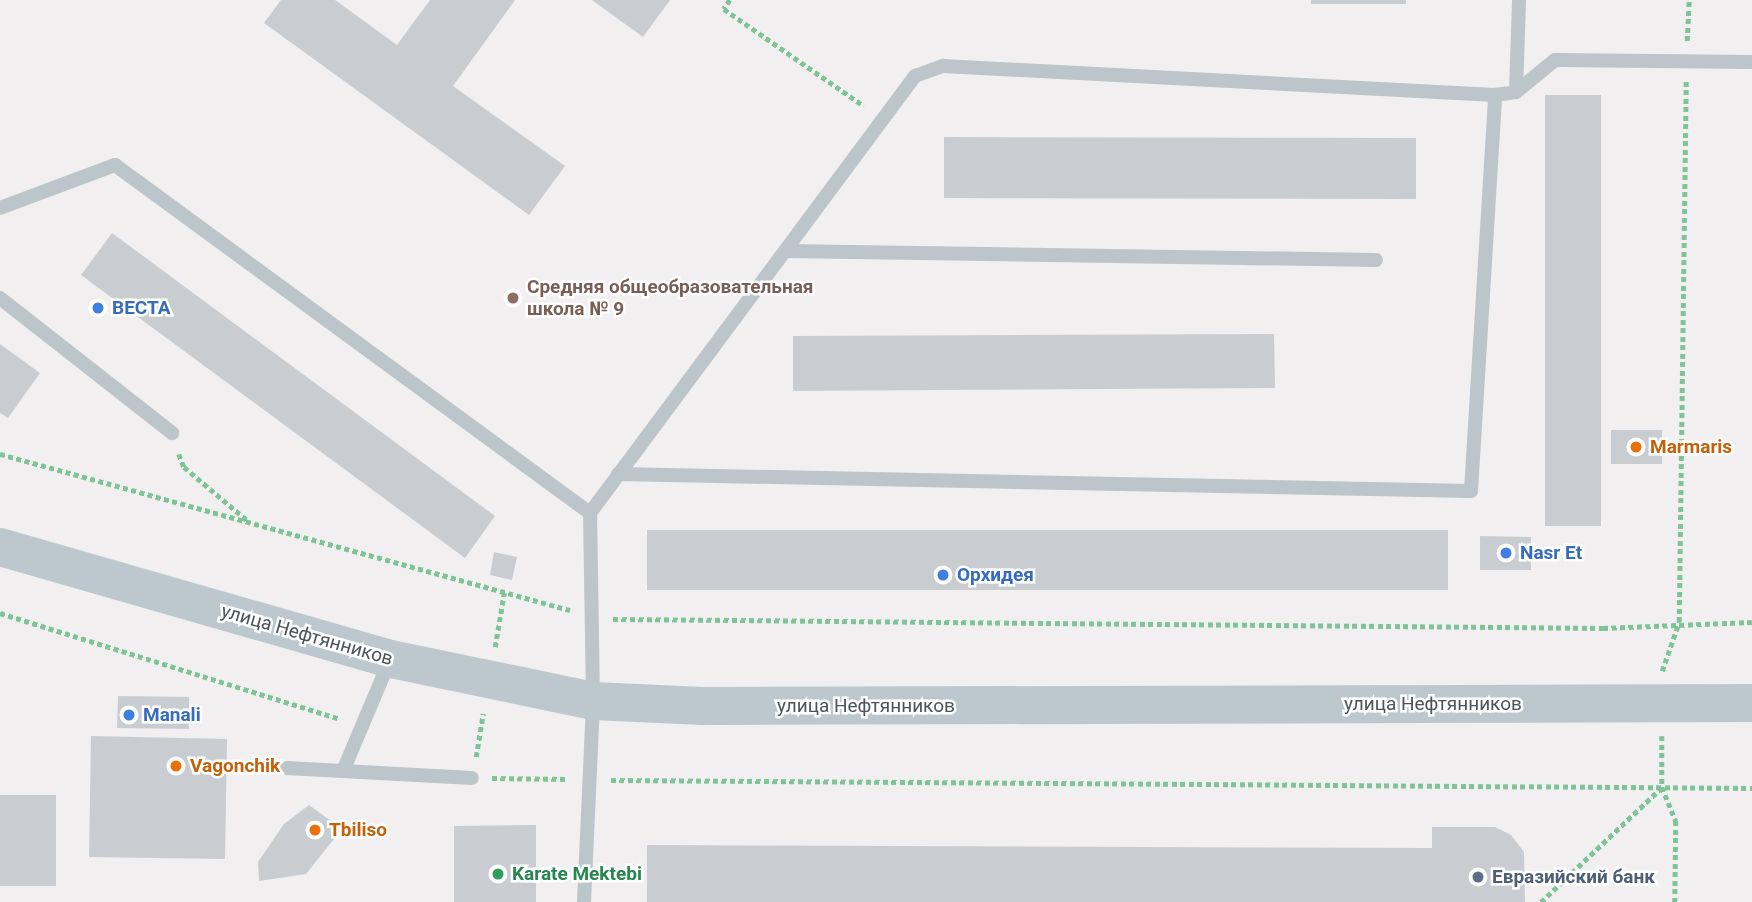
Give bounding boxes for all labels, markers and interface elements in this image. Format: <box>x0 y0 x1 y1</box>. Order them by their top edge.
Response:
place label: Средняя общеобразовательная школа № 9 <box>527 276 813 320</box>
marker: Средняя общеобразовательная школа № 9 <box>505 290 521 306</box>
place label: ВЕСТА <box>112 297 171 319</box>
marker: ВЕСТА <box>90 300 106 316</box>
place label: Marmaris <box>1650 436 1732 458</box>
marker: Marmaris <box>1628 439 1644 455</box>
place label: Nasr Et <box>1520 542 1582 564</box>
marker: Nasr Et <box>1498 545 1514 561</box>
place label: Орхидея <box>957 564 1034 586</box>
marker: Орхидея <box>935 567 951 583</box>
street label: улица Нефтянников <box>218 600 396 670</box>
street label: улица Нефтянников <box>1344 693 1522 715</box>
street label: улица Нефтянников <box>777 695 955 717</box>
place label: Manali <box>143 704 201 726</box>
marker: Manali <box>121 707 137 723</box>
place label: Vagonchik <box>190 755 280 777</box>
marker: Vagonchik <box>168 758 184 774</box>
place label: Tbiliso <box>329 819 387 841</box>
marker: Tbiliso <box>307 822 323 838</box>
place label: Karate Mektebi <box>512 863 642 885</box>
marker: Karate Mektebi <box>490 866 506 882</box>
place label: Евразийский банк <box>1492 866 1655 888</box>
marker: Евразийский банк <box>1470 869 1486 885</box>

